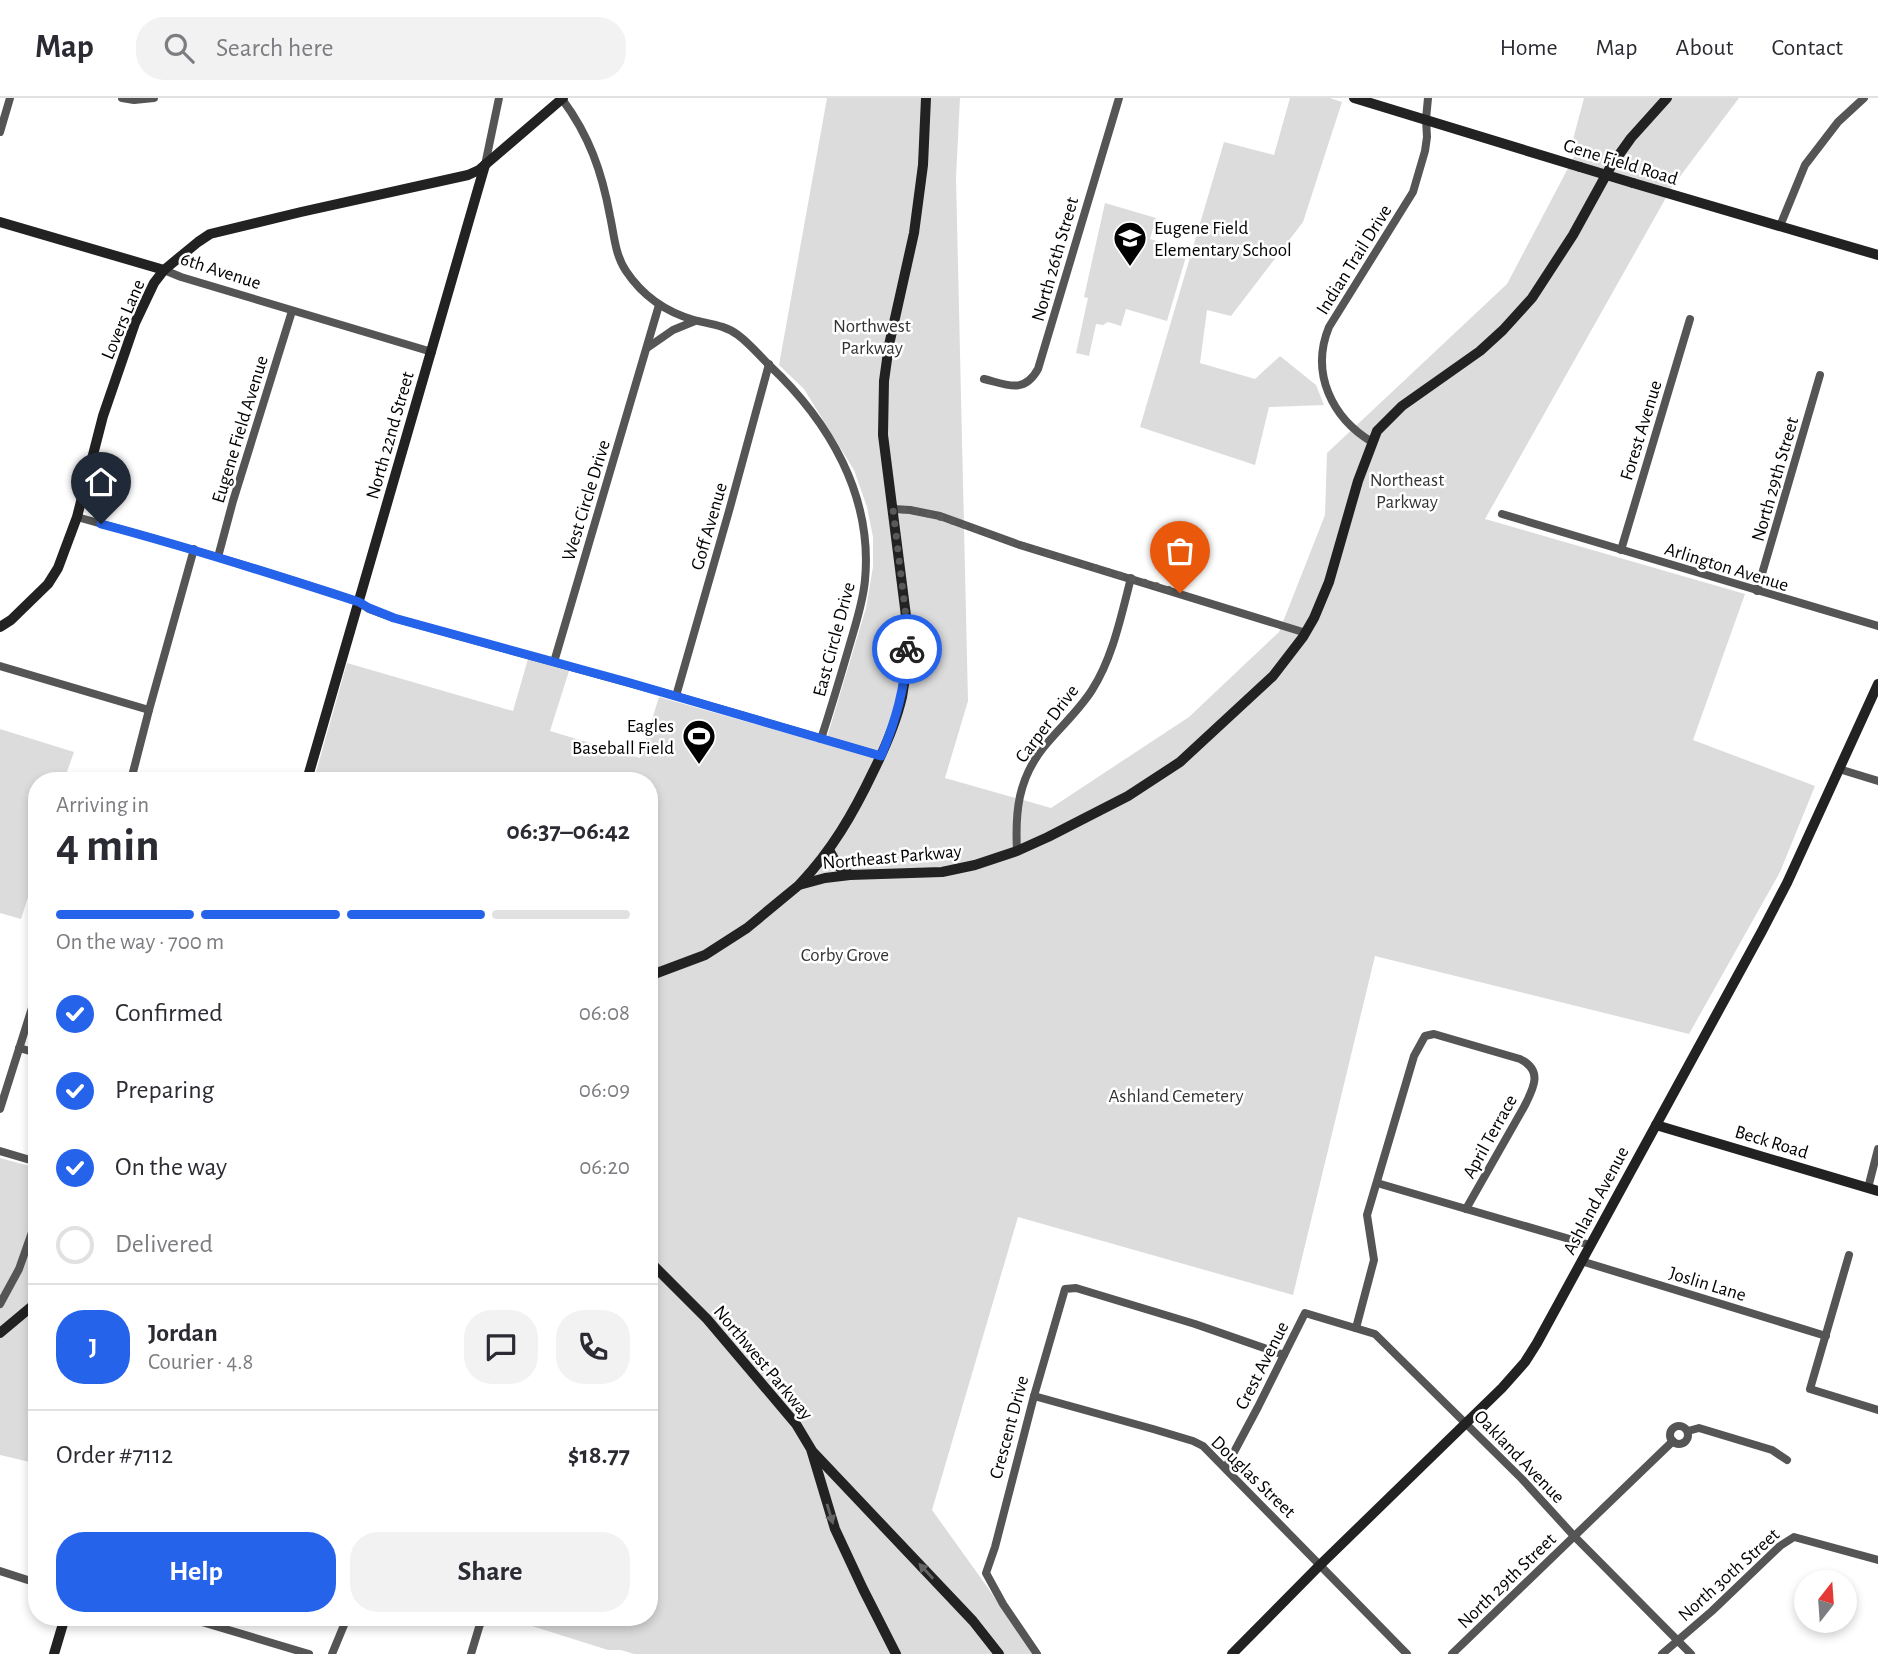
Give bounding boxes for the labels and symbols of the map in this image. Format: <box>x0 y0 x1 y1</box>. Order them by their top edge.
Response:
street label: Gene Field Road <box>1561 136 1680 189</box>
street label: North 26th Street <box>1029 195 1082 324</box>
street label: Indian Trail Drive <box>1313 202 1396 318</box>
school or university icon: Eugene Field Elementary School <box>1111 219 1149 268</box>
place label: Eugene Field Elementary School <box>1154 219 1292 260</box>
street label: 6th Avenue <box>178 250 263 293</box>
street label: Lovers Lane <box>98 277 149 362</box>
park label: Northwest Parkway <box>833 317 911 358</box>
street label: Eugene Field Avenue <box>209 354 272 505</box>
street label: North 22nd Street <box>363 369 418 501</box>
street label: Forest Avenue <box>1617 378 1666 483</box>
street label: North 29th Street <box>1749 415 1802 544</box>
street label: West Circle Drive <box>559 438 614 563</box>
pin <box>71 452 131 524</box>
park label: Northeast Parkway <box>1370 471 1444 512</box>
street label: Goff Avenue <box>688 481 731 572</box>
pin <box>1150 521 1210 593</box>
street label: Arlington Avenue <box>1662 540 1791 595</box>
street label: East Circle Drive <box>810 580 859 699</box>
courier <box>872 614 942 684</box>
street label: Carper Drive <box>1012 682 1082 766</box>
place label: Eagles Baseball Field <box>572 717 674 758</box>
sports icon: Eagles Baseball Field <box>680 717 718 766</box>
street label: Northeast Parkway <box>822 842 962 873</box>
park label: Corby Grove <box>801 946 889 965</box>
park label: Ashland Cemetery <box>1108 1087 1244 1106</box>
street label: April Terrace <box>1460 1092 1521 1182</box>
street label: Beck Road <box>1733 1122 1811 1163</box>
street label: Ashland Avenue <box>1560 1144 1633 1258</box>
street label: Joslin Lane <box>1667 1264 1748 1305</box>
street label: Northwest Parkway <box>710 1302 816 1424</box>
street label: Crest Avenue <box>1232 1319 1293 1413</box>
street label: Crescent Drive <box>987 1374 1032 1481</box>
street label: Oakland Avenue <box>1470 1407 1568 1507</box>
street label: Douglas Street <box>1207 1432 1299 1522</box>
one-way arrow <box>825 1504 836 1525</box>
street label: North 30th Street <box>1675 1525 1783 1625</box>
street label: North 29th Street <box>1454 1530 1560 1632</box>
one-way arrow <box>919 1563 935 1580</box>
north arrow <box>1794 1570 1857 1633</box>

